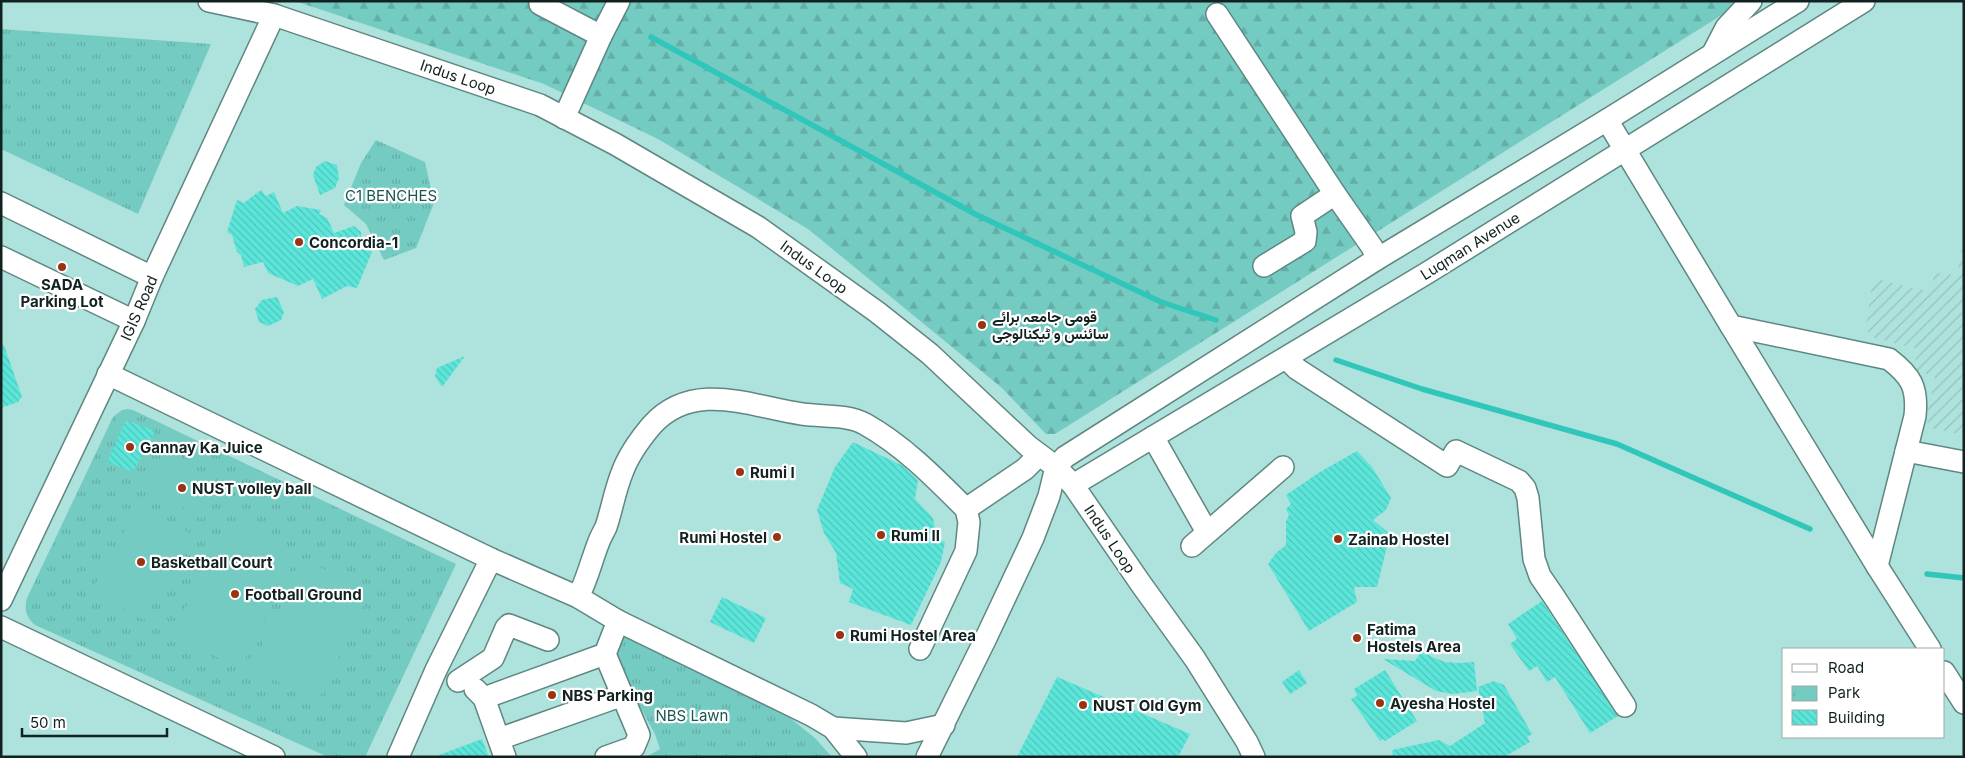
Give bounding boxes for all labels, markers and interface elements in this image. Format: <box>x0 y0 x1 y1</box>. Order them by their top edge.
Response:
street label: Indus Loop <box>418 55 498 99</box>
park label: C1 BENCHES <box>345 186 437 205</box>
street label: Luqman Avenue <box>1417 208 1523 284</box>
place label: Concordia-1 <box>309 233 398 252</box>
marker: Concordia-1 <box>293 236 305 248</box>
street label: Indus Loop <box>777 236 851 298</box>
marker: SADA Parking Lot <box>56 261 68 273</box>
street label: IGIS Road <box>116 272 162 344</box>
place label: SADA Parking Lot <box>21 275 104 311</box>
place label: قومی جامعہ برائے سائنس و ٹیکنالوجی <box>992 307 1109 343</box>
marker: قومی جامعہ برائے سائنس و ٹیکنالوجی <box>976 319 988 331</box>
place label: Gannay Ka Juice <box>140 438 263 457</box>
marker: Gannay Ka Juice <box>124 441 136 453</box>
place label: Rumi I <box>750 463 795 482</box>
marker: Rumi I <box>734 466 746 478</box>
place label: NUST volley ball <box>192 479 312 498</box>
marker: NUST volley ball <box>176 482 188 494</box>
street label: Indus Loop <box>1080 501 1140 577</box>
place label: Rumi II <box>891 526 940 545</box>
place label: Rumi Hostel <box>679 528 767 547</box>
marker: Rumi II <box>875 529 887 541</box>
place label: Zainab Hostel <box>1348 530 1449 549</box>
marker: Rumi Hostel <box>771 531 783 543</box>
marker: Zainab Hostel <box>1332 533 1344 545</box>
place label: Basketball Court <box>151 553 273 572</box>
marker: Basketball Court <box>135 556 147 568</box>
place label: Football Ground <box>245 585 362 604</box>
marker: Football Ground <box>229 588 241 600</box>
place label: Fatima Hostels Area <box>1367 620 1461 656</box>
place label: Rumi Hostel Area <box>850 626 976 645</box>
marker: Rumi Hostel Area <box>834 629 846 641</box>
marker: Fatima Hostels Area <box>1351 632 1363 644</box>
legend <box>1782 648 1945 738</box>
text: Road <box>1828 658 1864 677</box>
text: Park <box>1828 683 1861 702</box>
place label: NBS Parking <box>562 686 653 705</box>
marker: NBS Parking <box>546 689 558 701</box>
place label: Ayesha Hostel <box>1390 694 1495 713</box>
place label: NUST Old Gym <box>1093 696 1201 715</box>
marker: Ayesha Hostel <box>1374 697 1386 709</box>
marker: NUST Old Gym <box>1077 699 1089 711</box>
scale bar <box>22 706 168 738</box>
park label: NBS Lawn <box>655 706 729 725</box>
text: Building <box>1828 708 1885 727</box>
text: 50 m <box>30 713 66 732</box>

